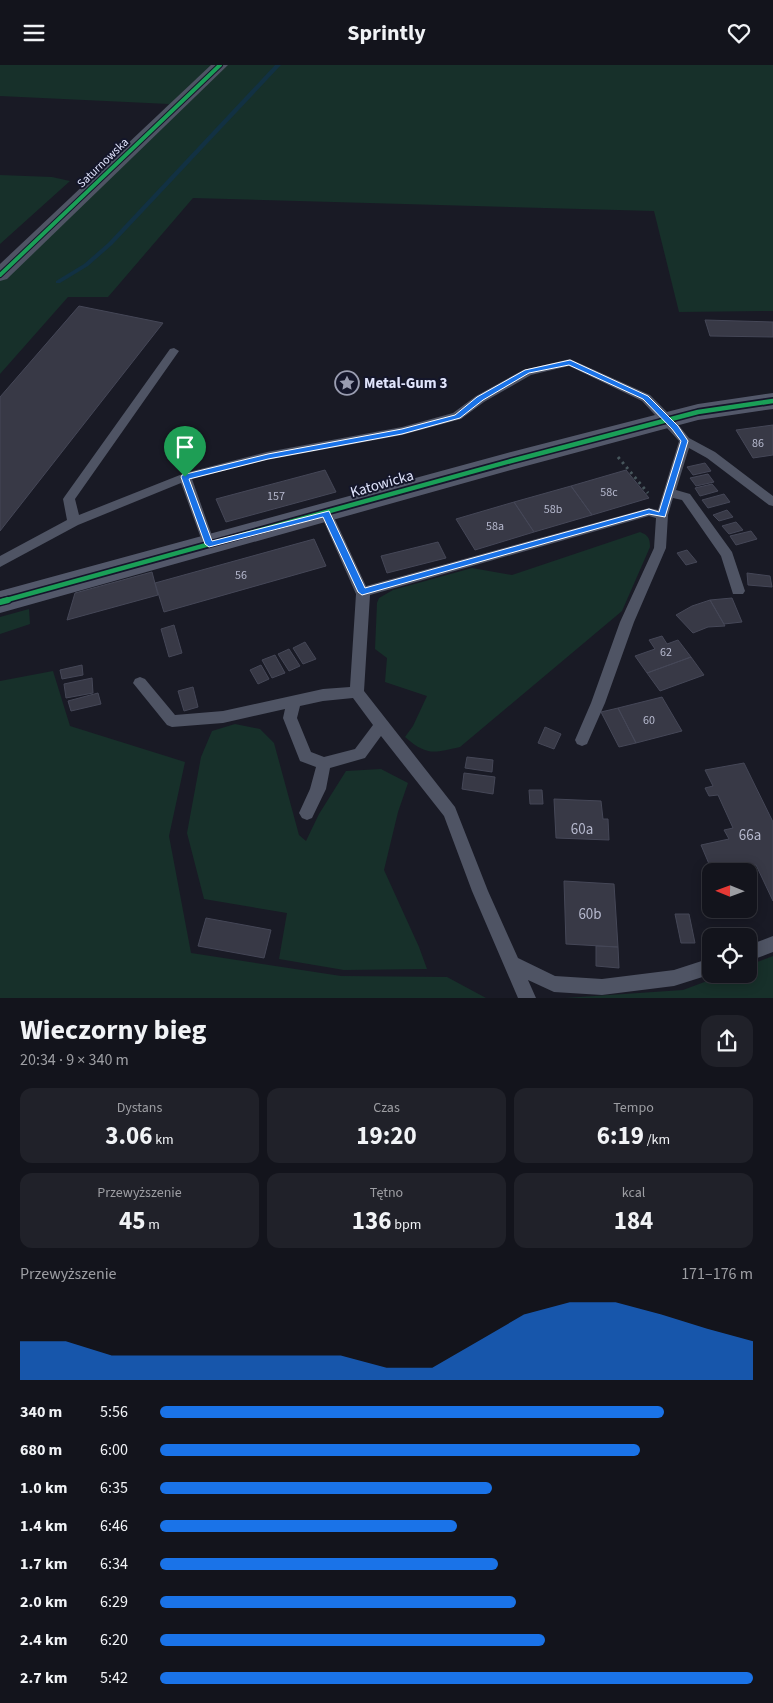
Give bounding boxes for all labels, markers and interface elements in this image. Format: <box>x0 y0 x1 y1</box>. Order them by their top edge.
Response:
text: Sprintly <box>347 17 426 49</box>
icon: menu <box>20 19 48 47</box>
icon: heart <box>725 19 753 47</box>
street label: Saturnowska <box>74 134 132 192</box>
place icon: Metal-Gum 3 <box>334 370 360 396</box>
place label: Metal-Gum 3 <box>364 373 448 394</box>
pin <box>164 426 206 477</box>
icon: arrive <box>171 433 199 461</box>
house number: 86 <box>752 435 764 452</box>
street label: Katowicka <box>348 465 416 503</box>
house number: 58c <box>600 484 618 501</box>
house number: 157 <box>267 488 285 505</box>
house number: 58b <box>544 501 563 518</box>
house number: 58a <box>486 518 504 535</box>
house number: 56 <box>235 567 247 584</box>
house number: 62 <box>660 644 672 661</box>
house number: 60 <box>643 712 655 729</box>
house number: 60a <box>571 819 593 840</box>
house number: 66a <box>739 825 761 846</box>
north arrow <box>702 863 758 917</box>
map controls <box>702 863 757 983</box>
house number: 60b <box>578 904 602 925</box>
button: locate <box>702 928 757 983</box>
text: Wieczorny bieg <box>20 1010 207 1050</box>
button: share <box>701 1015 753 1067</box>
text: 20:34 · 9 × 340 m <box>20 1049 129 1071</box>
text: Dystans <box>117 1098 162 1118</box>
text: Czas <box>373 1098 400 1118</box>
text: Tempo <box>613 1098 654 1118</box>
text: 3.06 <box>105 1118 152 1154</box>
text: 19:20 <box>356 1118 417 1154</box>
text: 6:19 <box>597 1118 644 1154</box>
text: km <box>152 1130 174 1150</box>
text: /km <box>644 1130 670 1150</box>
text: Przewyższenie <box>97 1183 182 1203</box>
text: Tętno <box>370 1183 403 1203</box>
text: kcal <box>622 1183 645 1203</box>
text: 45 <box>119 1203 146 1239</box>
text: 136 <box>352 1203 391 1239</box>
text: 184 <box>614 1203 653 1239</box>
text: m <box>146 1215 160 1235</box>
text: bpm <box>391 1215 421 1235</box>
text: Przewyższenie <box>20 1263 117 1285</box>
text: 171–176 m <box>681 1263 753 1285</box>
text: 340 m <box>20 1401 62 1423</box>
text: 5:56 <box>100 1401 128 1423</box>
text: 680 m <box>20 1439 62 1461</box>
text: 6:00 <box>100 1439 128 1461</box>
text: 1.0 km <box>20 1477 67 1499</box>
text: 6:35 <box>100 1477 128 1499</box>
text: 1.4 km <box>20 1515 67 1537</box>
text: 6:46 <box>100 1515 128 1537</box>
text: 1.7 km <box>20 1553 67 1575</box>
text: 6:34 <box>100 1553 128 1575</box>
text: 2.0 km <box>20 1591 67 1613</box>
text: 6:29 <box>100 1591 128 1613</box>
text: 2.4 km <box>20 1629 67 1651</box>
text: 6:20 <box>100 1629 128 1651</box>
text: 2.7 km <box>20 1667 67 1689</box>
text: 5:42 <box>100 1667 128 1689</box>

